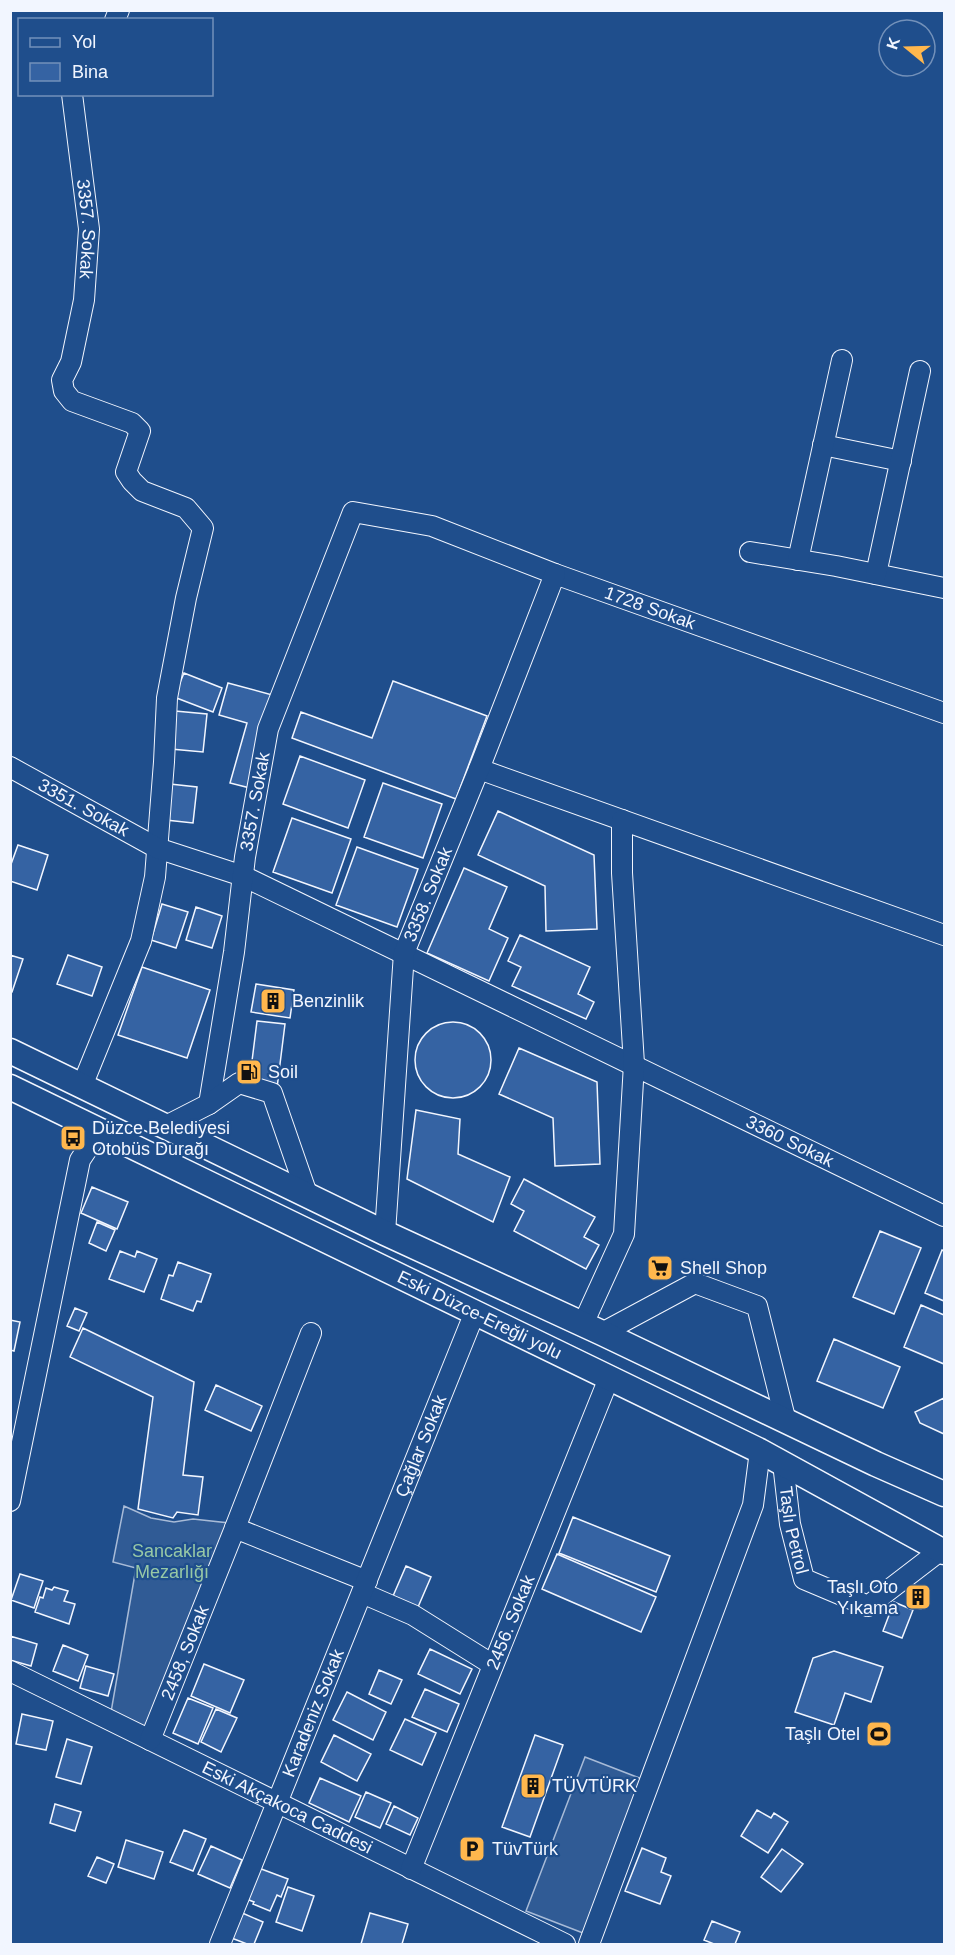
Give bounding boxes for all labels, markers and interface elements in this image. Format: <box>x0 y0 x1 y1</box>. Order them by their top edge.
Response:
legend <box>18 18 213 96</box>
north arrow <box>877 18 937 78</box>
text: Yol <box>72 32 96 52</box>
text: K <box>883 35 903 52</box>
text: Bina <box>72 62 109 82</box>
street label: 3357. Sokak <box>73 178 99 281</box>
street label: 1728 Sokak <box>602 583 699 634</box>
street label: 3357. Sokak <box>236 750 274 853</box>
street label: 3351. Sokak <box>35 775 133 841</box>
street label: 3358. Sokak <box>400 843 456 944</box>
building icon: Benzinlik <box>258 986 288 1016</box>
place label: Benzinlik <box>292 991 365 1011</box>
fuel station icon: Soil <box>234 1057 264 1087</box>
place label: Soil <box>268 1062 298 1082</box>
street label: 3360 Sokak <box>743 1111 838 1171</box>
place label: Düzce Belediyesi Otobüs Durağı <box>92 1118 230 1159</box>
bus stop icon: Düzce Belediyesi Otobüs Durağı <box>58 1123 88 1153</box>
supermarket icon: Shell Shop <box>645 1253 675 1283</box>
place label: Shell Shop <box>680 1258 767 1278</box>
street label: Eski Düzce-Ereğli yolu <box>394 1267 565 1363</box>
street label: Çağlar Sokak <box>391 1391 451 1500</box>
street label: Taşlı Petrol <box>776 1485 812 1576</box>
park label: Sancaklar Mezarlığı <box>132 1541 212 1582</box>
street label: 2456. Sokak <box>482 1571 539 1672</box>
place label: Taşlı Oto Yıkama <box>827 1577 899 1618</box>
building icon: Taşlı Oto Yıkama <box>903 1582 933 1612</box>
street label: 2458, Sokak <box>157 1602 213 1703</box>
street label: Karadeniz Sokak <box>278 1645 348 1780</box>
sports icon: Taşlı Otel <box>864 1719 894 1749</box>
place label: Taşlı Otel <box>785 1724 860 1744</box>
street label: Eski Akçakoca Caddesi <box>199 1757 376 1858</box>
building icon: TÜVTÜRK <box>518 1771 548 1801</box>
place label: TÜVTÜRK <box>552 1776 637 1796</box>
parking icon: TüvTürk <box>457 1834 487 1864</box>
place label: TüvTürk <box>492 1839 559 1859</box>

